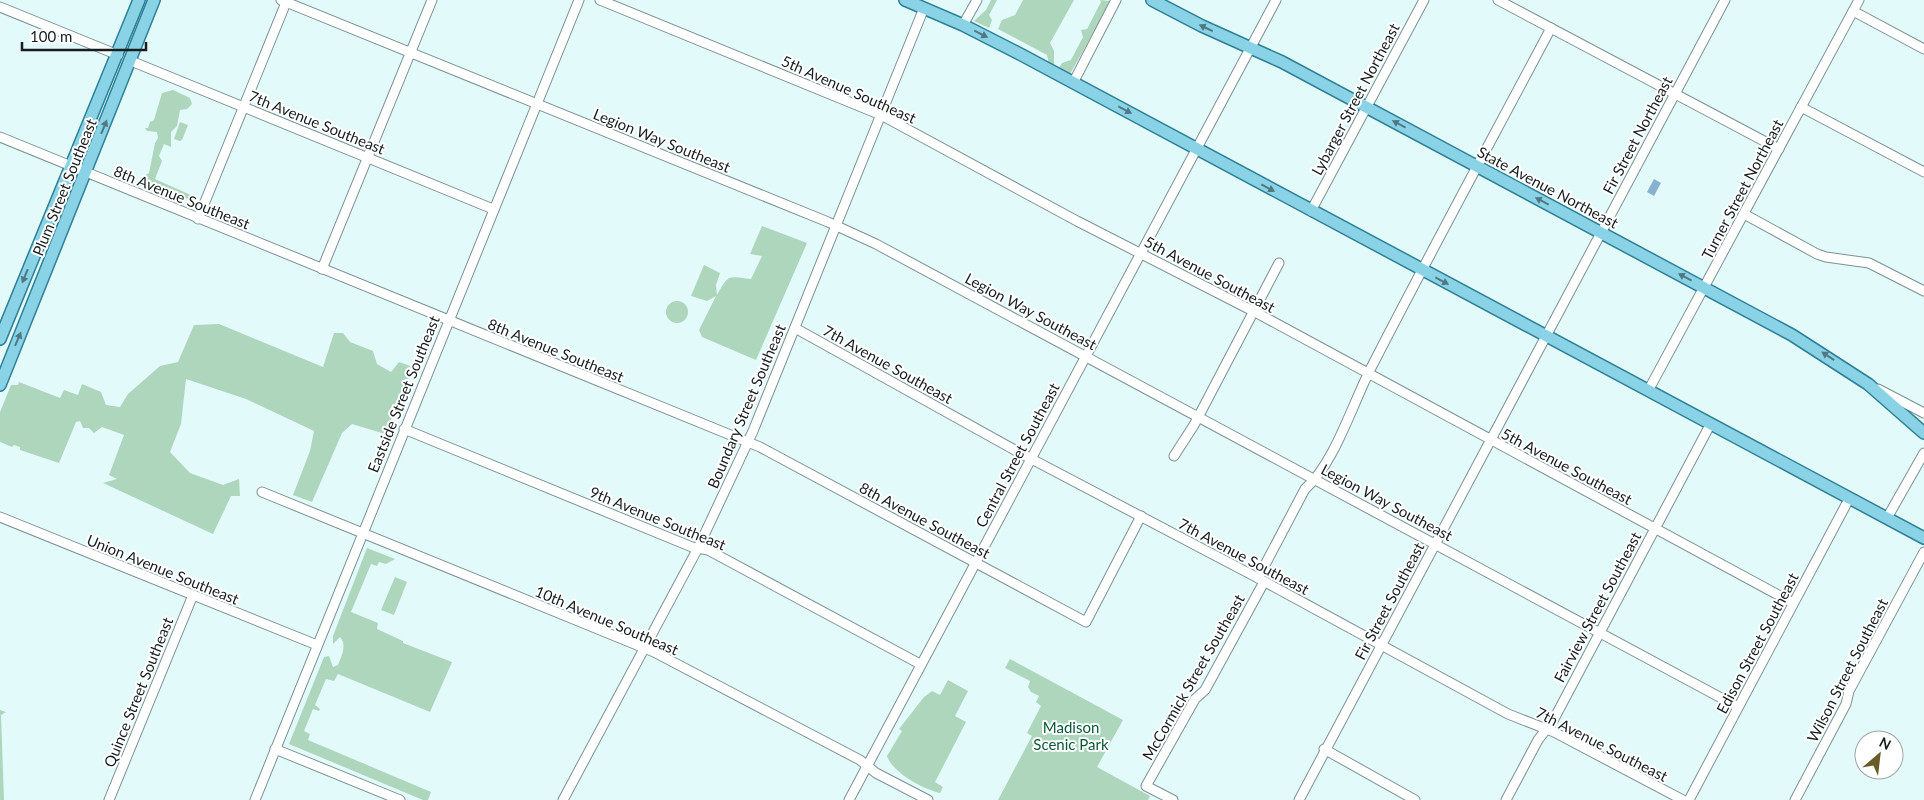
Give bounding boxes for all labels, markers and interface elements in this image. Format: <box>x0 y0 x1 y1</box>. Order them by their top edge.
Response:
street label: Lybarger Street Northeast <box>1307 19 1403 178</box>
scale bar <box>22 20 146 52</box>
one-way arrow <box>1199 23 1213 31</box>
text: 100 m <box>30 27 72 45</box>
one-way arrow <box>974 30 988 38</box>
street label: 5th Avenue Southeast <box>779 51 920 127</box>
street label: Fir Street Northeast <box>1598 73 1676 197</box>
street label: 7th Avenue Southeast <box>246 86 388 158</box>
street label: Legion Way Southeast <box>591 104 734 176</box>
one-way arrow <box>1118 106 1132 115</box>
street label: Plum Street Southeast <box>28 115 100 258</box>
street label: Turner Street Northeast <box>1697 115 1787 262</box>
one-way arrow <box>101 120 108 135</box>
one-way arrow <box>1392 120 1406 128</box>
street label: State Avenue Northeast <box>1475 142 1622 232</box>
street label: 8th Avenue Southeast <box>111 161 253 233</box>
one-way arrow <box>1261 183 1275 192</box>
one-way arrow <box>1536 196 1549 205</box>
street label: 5th Avenue Southeast <box>1142 232 1279 316</box>
one-way arrow <box>21 269 29 283</box>
street label: Legion Way Southeast <box>962 269 1100 354</box>
one-way arrow <box>1679 273 1692 282</box>
one-way arrow <box>1435 277 1449 285</box>
street label: Eastside Street Southeast <box>363 312 443 475</box>
street label: 8th Avenue Southeast <box>485 314 627 386</box>
street label: Boundary Street Southeast <box>703 321 789 491</box>
street label: 7th Avenue Southeast <box>820 321 956 407</box>
one-way arrow <box>14 332 22 346</box>
one-way arrow <box>1821 351 1834 361</box>
street label: Central Street Southeast <box>971 379 1063 530</box>
street label: 5th Avenue Southeast <box>1499 424 1636 508</box>
street label: Legion Way Southeast <box>1318 460 1456 545</box>
street label: 8th Avenue Southeast <box>857 478 994 562</box>
street label: 9th Avenue Southeast <box>587 482 729 554</box>
street label: 7th Avenue Southeast <box>1176 514 1313 598</box>
street label: Fairview Street Southeast <box>1550 528 1645 685</box>
street label: Union Avenue Southeast <box>84 530 242 608</box>
street label: Fir Street Southeast <box>1350 539 1428 663</box>
street label: Edison Street Southeast <box>1712 569 1802 716</box>
street label: 10th Avenue Southeast <box>533 582 682 659</box>
street label: McCormick Street Southeast <box>1138 590 1248 763</box>
street label: Wilson Street Southeast <box>1803 594 1891 745</box>
street label: Quince Street Southeast <box>100 614 177 770</box>
street label: 7th Avenue Southeast <box>1533 703 1671 785</box>
park label: Madison Scenic Park <box>1033 718 1109 753</box>
north arrow <box>1854 730 1904 780</box>
text: N <box>1877 733 1894 753</box>

